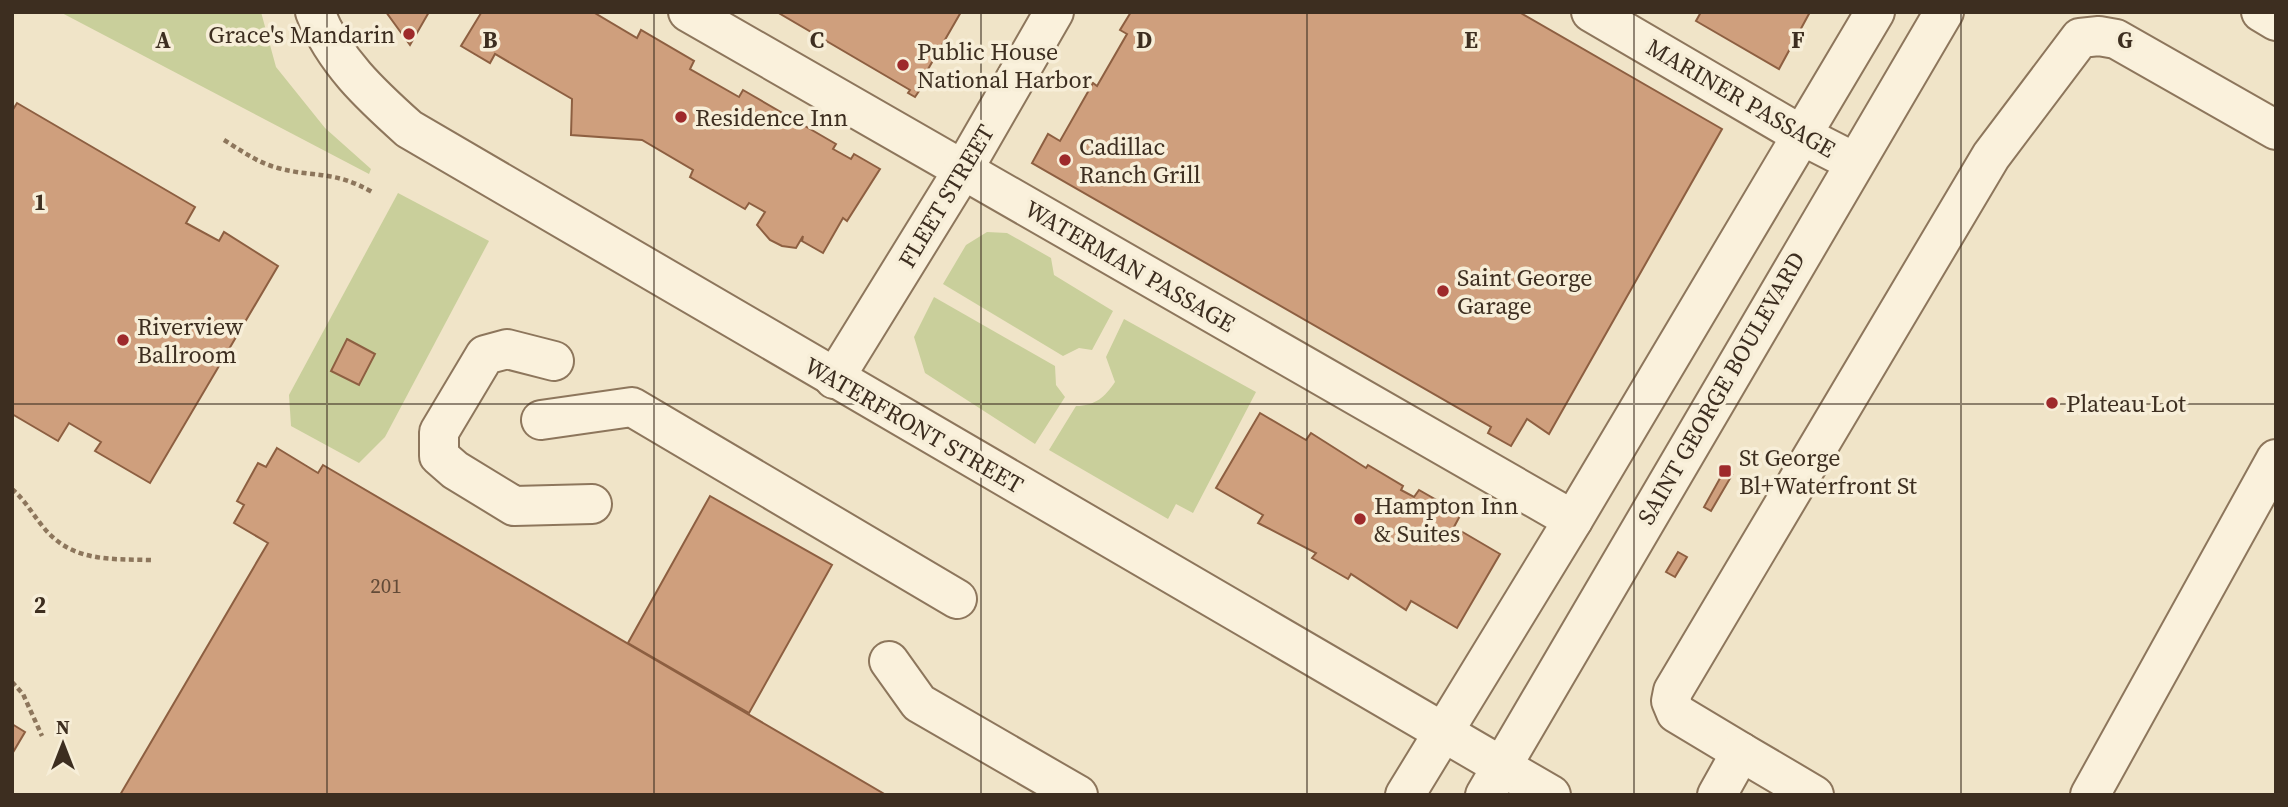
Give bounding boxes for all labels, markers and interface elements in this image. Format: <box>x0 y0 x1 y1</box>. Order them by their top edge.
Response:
place label: Grace's Mandarin <box>208 18 395 51</box>
text: A <box>155 24 171 56</box>
text: B <box>483 24 498 56</box>
text: C <box>810 24 824 56</box>
text: D <box>1136 24 1152 56</box>
text: E <box>1464 24 1478 56</box>
text: F <box>1791 24 1805 56</box>
text: G <box>2117 24 2133 56</box>
marker: Grace's Mandarin <box>401 26 417 42</box>
street label: MARINER PASSAGE <box>1641 30 1841 166</box>
place label: Public House National Harbor <box>917 35 1092 96</box>
marker: Public House National Harbor <box>895 57 911 73</box>
place label: Residence Inn <box>695 101 848 134</box>
marker: Residence Inn <box>673 109 689 125</box>
street label: FLEET STREET <box>890 118 1002 274</box>
place label: Cadillac Ranch Grill <box>1079 130 1201 191</box>
marker: Cadillac Ranch Grill <box>1057 152 1073 168</box>
text: 1 <box>34 186 46 218</box>
street label: WATERMAN PASSAGE <box>1019 192 1241 340</box>
street label: SAINT GEORGE BOULEVARD <box>1629 246 1813 530</box>
place label: Saint George Garage <box>1457 261 1593 322</box>
marker: Saint George Garage <box>1435 283 1451 299</box>
place label: Riverview Ballroom <box>137 310 244 371</box>
marker: Riverview Ballroom <box>115 332 131 348</box>
street label: WATERFRONT STREET <box>798 349 1030 501</box>
place label: Plateau Lot <box>2066 387 2186 420</box>
marker: Plateau Lot <box>2044 395 2060 411</box>
place label: St George Bl+Waterfront St <box>1739 441 1917 502</box>
marker: St George Bl+Waterfront St <box>1717 463 1733 479</box>
place label: Hampton Inn & Suites <box>1374 489 1519 550</box>
marker: Hampton Inn & Suites <box>1352 511 1368 527</box>
house number: 201 <box>370 571 402 600</box>
text: 2 <box>34 589 46 621</box>
north arrow <box>28 709 98 779</box>
text: N <box>56 714 70 740</box>

